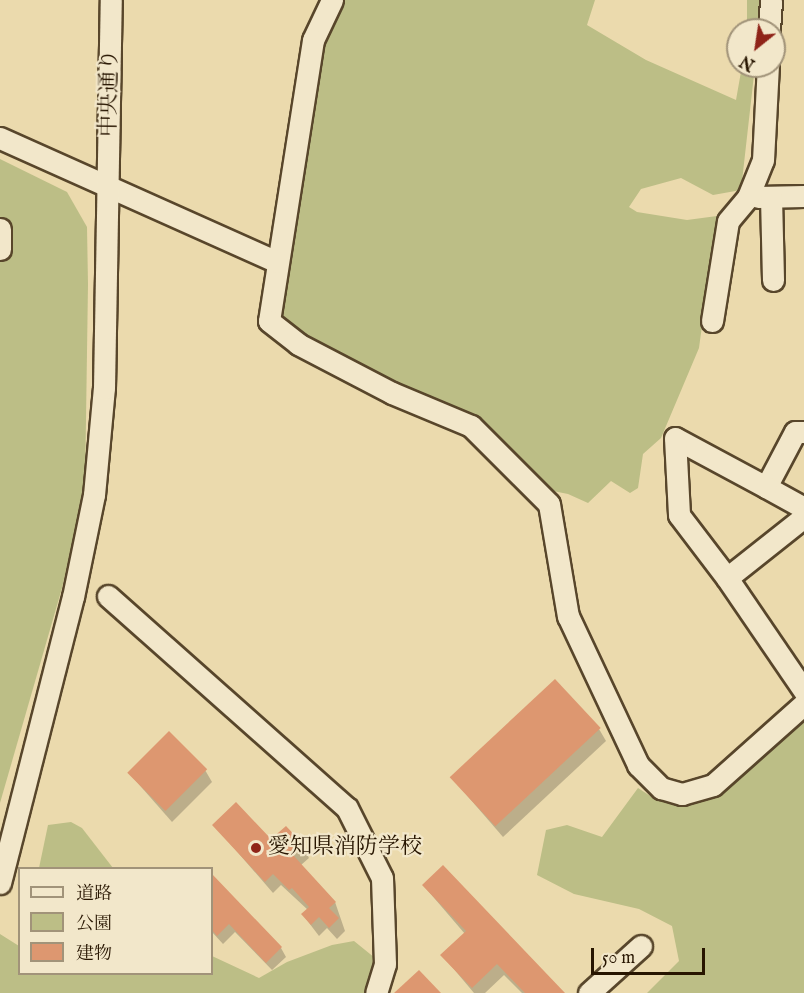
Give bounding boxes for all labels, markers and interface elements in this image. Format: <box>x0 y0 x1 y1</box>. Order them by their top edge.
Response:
north arrow <box>726 18 786 78</box>
street label: 中央通り <box>96 49 124 137</box>
text: N <box>737 50 759 74</box>
place label: 愛知県消防学校 <box>268 835 422 861</box>
marker: 愛知県消防学校 <box>249 841 263 855</box>
legend <box>18 867 213 975</box>
text: 道路 <box>76 883 112 906</box>
text: 公園 <box>76 913 112 936</box>
scale bar <box>594 936 708 974</box>
text: 建物 <box>76 943 112 966</box>
text: 50 m <box>602 947 635 970</box>

